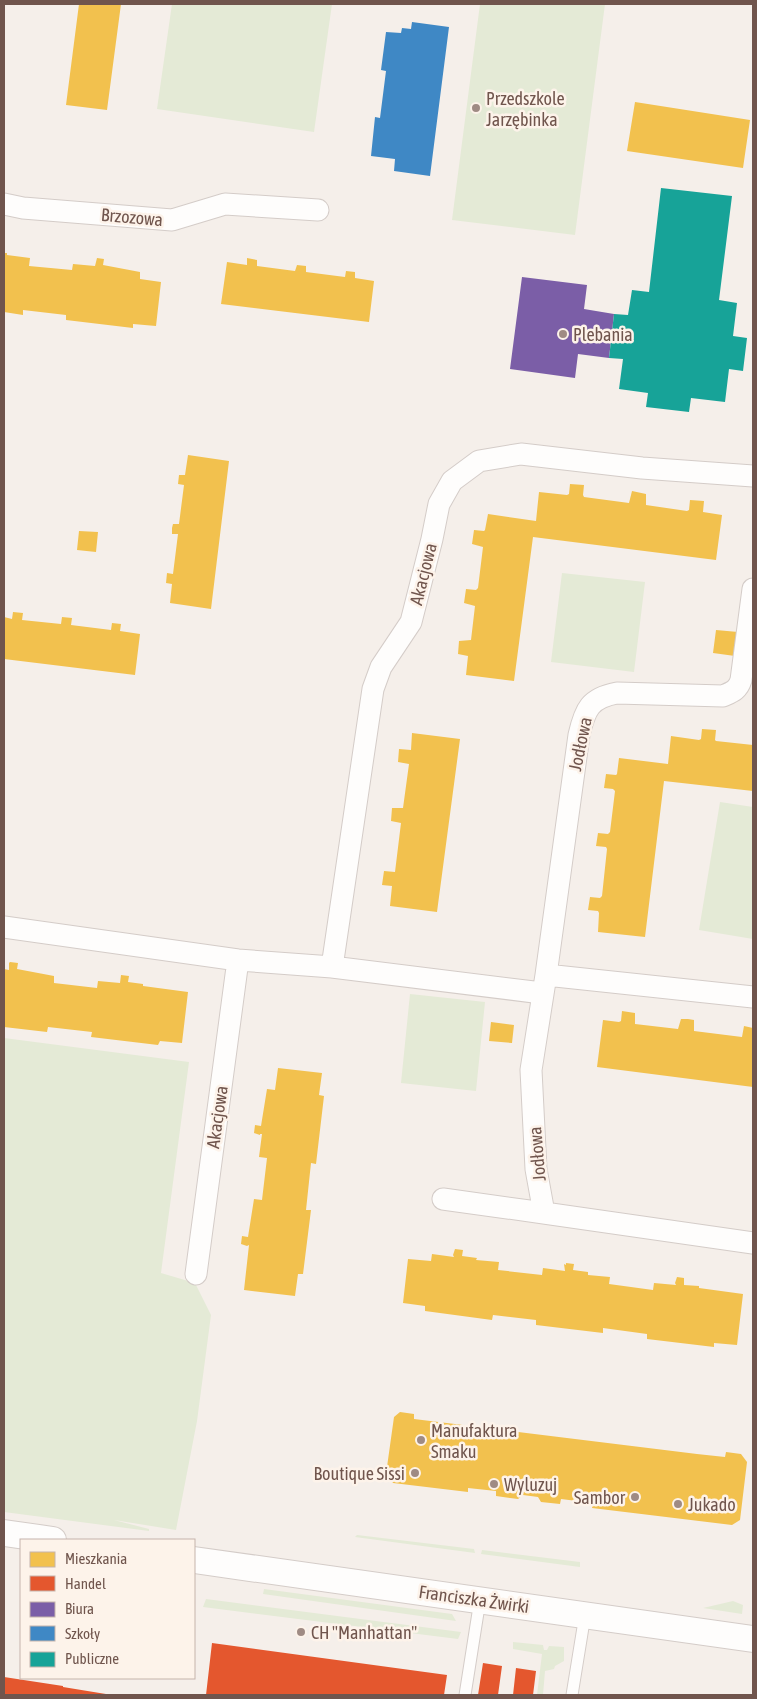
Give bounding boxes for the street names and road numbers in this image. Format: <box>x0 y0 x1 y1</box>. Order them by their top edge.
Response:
street label: Brzozowa <box>100 204 164 230</box>
street label: Akacjowa <box>405 541 441 607</box>
street label: Jodłowa <box>564 715 596 773</box>
street label: Akacjowa <box>202 1084 232 1150</box>
street label: Jodłowa <box>524 1126 550 1182</box>
street label: Franciszka Żwirki <box>418 1581 530 1617</box>

